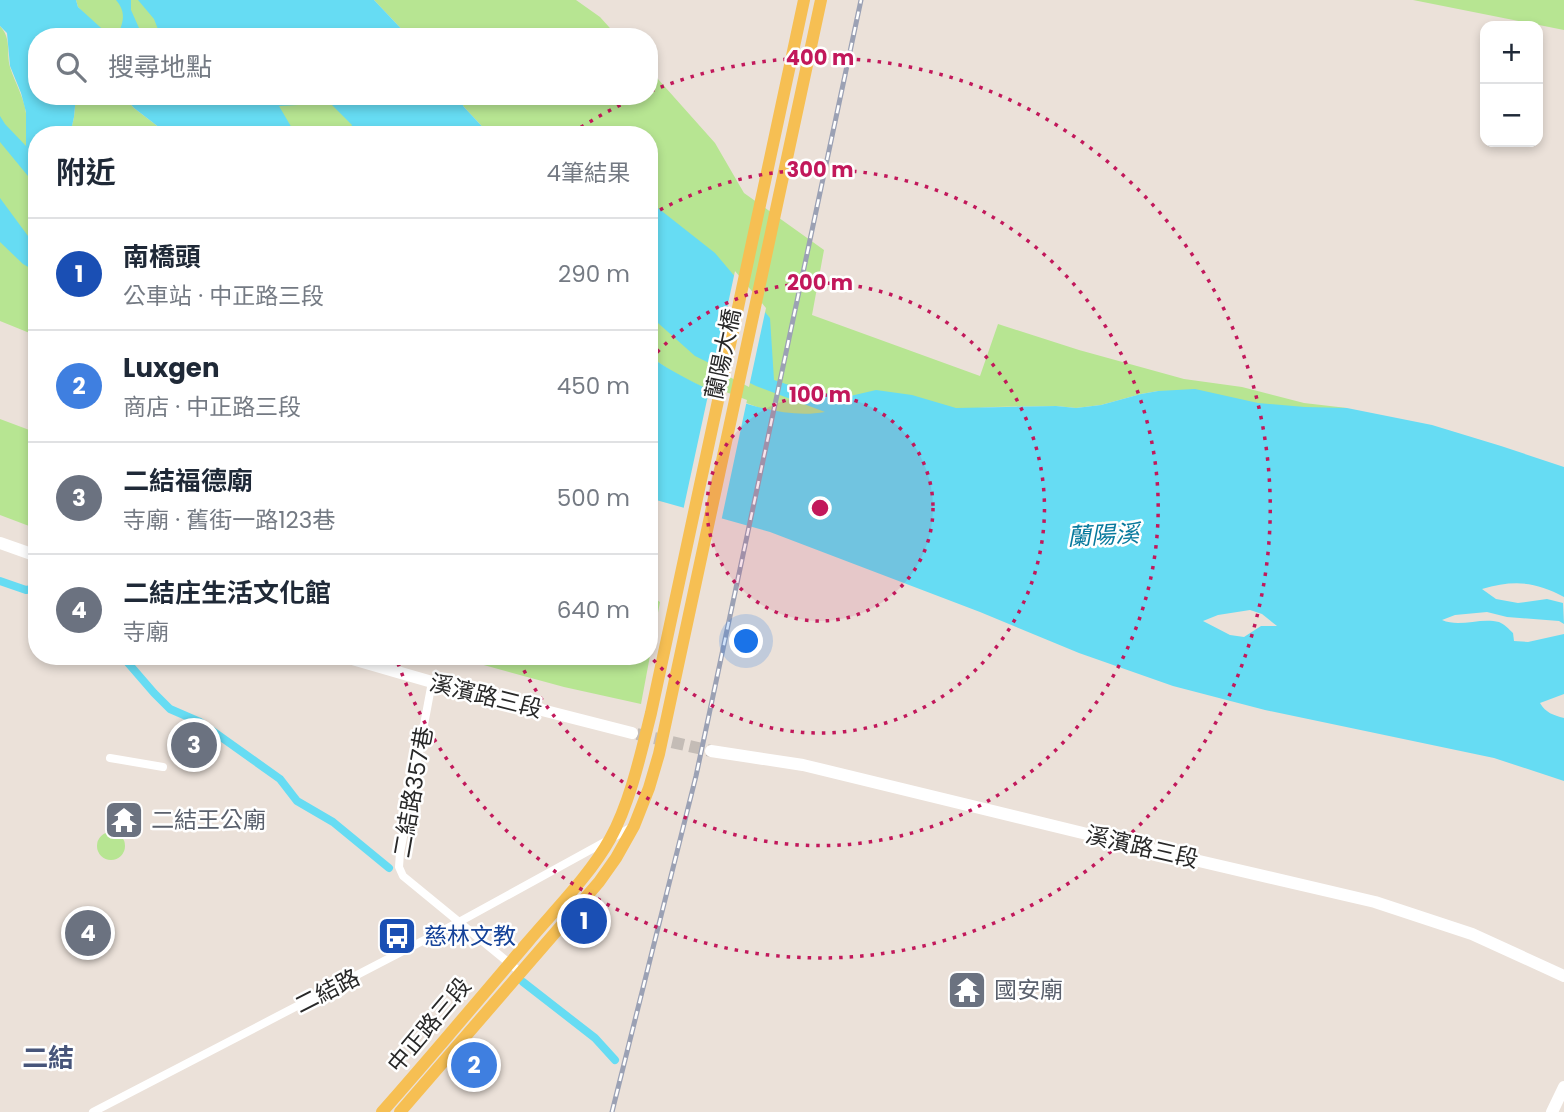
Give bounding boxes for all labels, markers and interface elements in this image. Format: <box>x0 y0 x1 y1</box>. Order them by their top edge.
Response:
map controls <box>1480 21 1543 147</box>
button: + <box>1480 21 1543 84</box>
search box <box>28 28 658 105</box>
text: 400 m <box>786 43 854 72</box>
icon: search <box>52 48 90 86</box>
text: 搜尋地點 <box>108 49 212 85</box>
button: − <box>1480 84 1543 147</box>
text: 附近 <box>56 151 116 194</box>
text: 300 m <box>787 155 853 184</box>
text: 4筆結果 <box>547 157 630 189</box>
text: 南橋頭 <box>123 239 201 275</box>
text: 1 <box>75 258 83 290</box>
text: 290 m <box>558 258 630 290</box>
text: 200 m <box>787 268 853 297</box>
text: 公車站 · 中正路三段 <box>123 280 324 312</box>
street label: 蘭陽大橋 <box>698 306 748 402</box>
text: Luxgen <box>123 350 219 386</box>
text: 2 <box>72 370 86 402</box>
text: 450 m <box>557 370 630 402</box>
text: 100 m <box>789 380 851 409</box>
text: 商店 · 中正路三段 <box>123 391 301 423</box>
text: 二結福德廟 <box>123 463 253 499</box>
text: 3 <box>72 482 86 514</box>
text: 500 m <box>557 482 630 514</box>
centre of rings <box>808 496 832 520</box>
text: 寺廟 · 舊街一路123巷 <box>123 504 335 536</box>
water label: 蘭陽溪 <box>1066 516 1143 553</box>
text: 二結庄生活文化館 <box>123 575 331 611</box>
text: 4 <box>71 594 87 626</box>
text: 640 m <box>557 594 630 626</box>
text: 寺廟 <box>123 616 169 648</box>
your location <box>729 624 763 658</box>
street label: 溪濱路三段 <box>426 667 546 725</box>
pin: 3 <box>171 719 217 771</box>
street label: 二結路357巷 <box>386 724 440 860</box>
temple icon: 二結王公廟 <box>103 799 145 841</box>
place label: 二結王公廟 <box>151 804 266 836</box>
street label: 溪濱路三段 <box>1082 818 1202 876</box>
pin: 1 <box>561 895 607 947</box>
pin: 4 <box>65 907 111 959</box>
bus stop icon: 慈林文教 <box>376 915 418 957</box>
place label: 慈林文教 <box>424 920 516 952</box>
street label: 二結路 <box>289 961 365 1021</box>
temple icon: 國安廟 <box>946 969 988 1011</box>
street label: 中正路三段 <box>380 971 478 1079</box>
place label: 國安廟 <box>994 974 1063 1006</box>
pin: 2 <box>451 1039 497 1091</box>
district label: 二結 <box>22 1040 74 1076</box>

